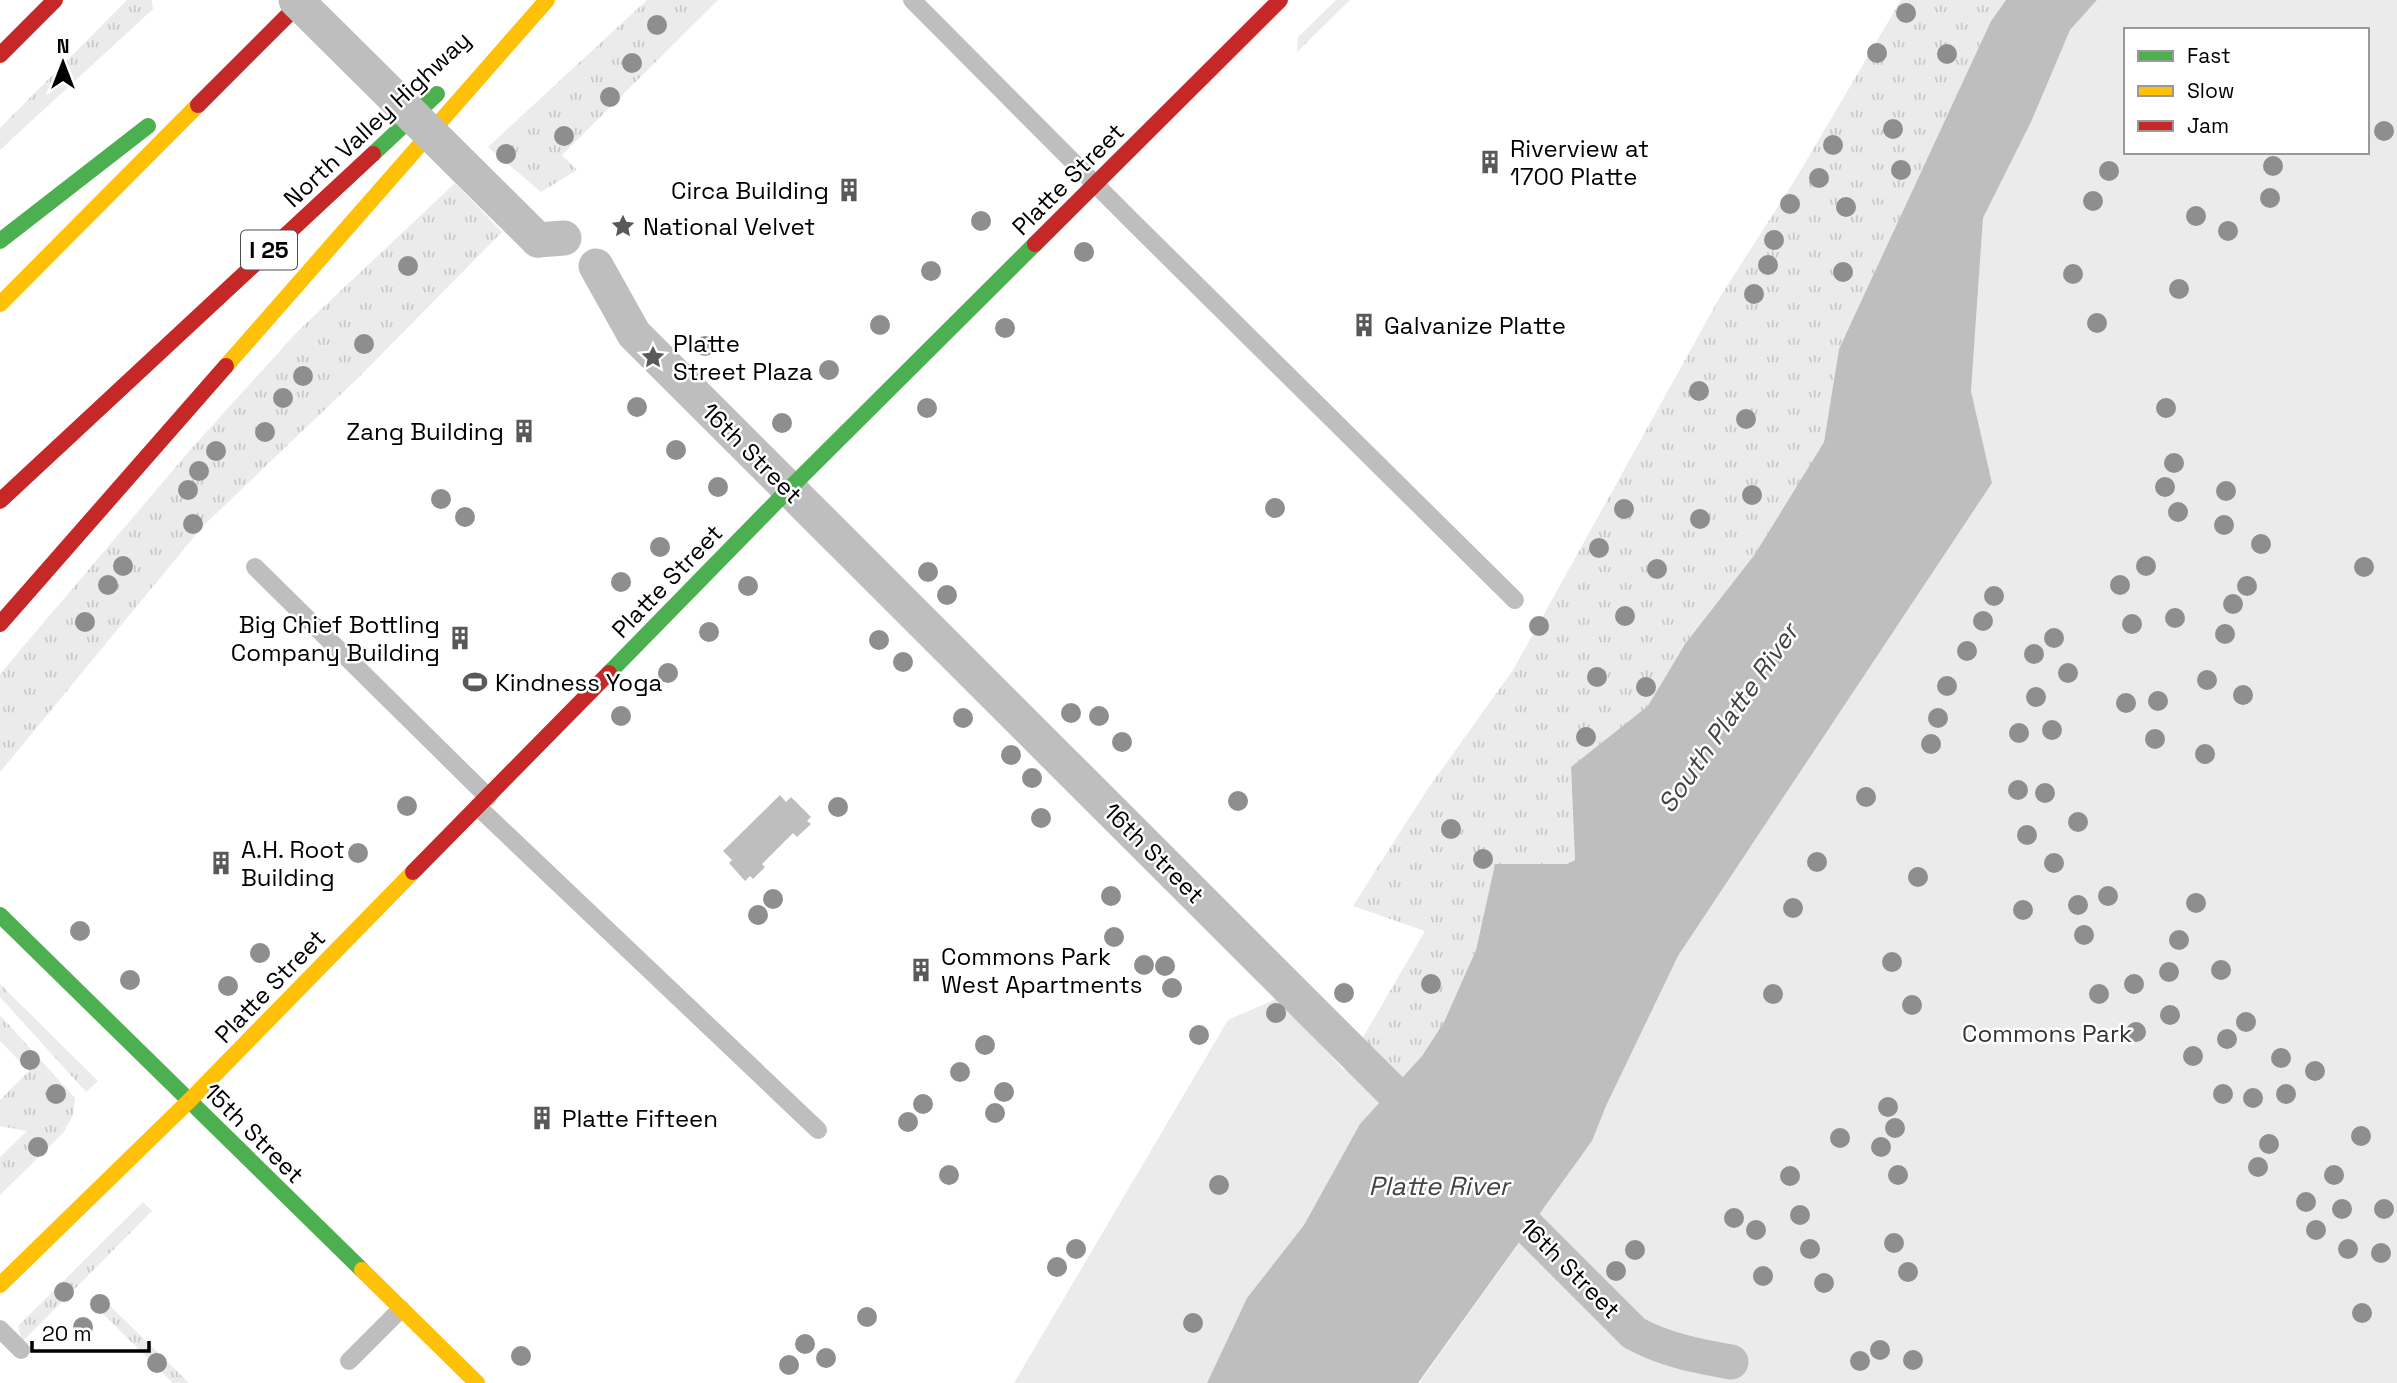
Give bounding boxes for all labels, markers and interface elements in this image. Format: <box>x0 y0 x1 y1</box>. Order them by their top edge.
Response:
street label: North Valley Highway <box>277 24 477 214</box>
north arrow <box>28 28 98 98</box>
legend <box>2124 28 2369 154</box>
text: N <box>57 34 69 59</box>
text: Fast <box>2187 42 2231 69</box>
text: Slow <box>2187 77 2235 104</box>
text: Jam <box>2187 112 2229 139</box>
street label: Platte Street <box>1005 116 1131 242</box>
place label: Riverview at 1700 Platte <box>1510 133 1649 192</box>
building icon: Riverview at 1700 Platte <box>1476 148 1504 176</box>
place label: Circa Building <box>671 175 829 206</box>
building icon: Circa Building <box>835 176 863 204</box>
place label: National Velvet <box>643 211 815 242</box>
place icon: National Velvet <box>609 212 637 240</box>
road number: I 25 <box>241 230 297 270</box>
place label: Galvanize Platte <box>1384 310 1566 341</box>
building icon: Galvanize Platte <box>1350 311 1378 339</box>
place label: Platte Street Plaza <box>673 328 813 387</box>
place icon: Platte Street Plaza <box>639 343 667 371</box>
street label: 16th Street <box>695 396 809 510</box>
place label: Zang Building <box>346 416 504 447</box>
building icon: Zang Building <box>510 417 538 445</box>
street label: Platte Street <box>605 518 729 644</box>
place label: Big Chief Bottling Company Building <box>231 609 440 668</box>
water label: South Platte River <box>1650 614 1808 819</box>
building icon: Big Chief Bottling Company Building <box>446 624 474 652</box>
place label: Kindness Yoga <box>495 667 663 698</box>
sports icon: Kindness Yoga <box>461 668 489 696</box>
street label: 16th Street <box>1097 796 1211 910</box>
place label: A.H. Root Building <box>241 834 345 893</box>
building icon: A.H. Root Building <box>207 849 235 877</box>
street label: Platte Street <box>208 923 332 1049</box>
place label: Commons Park West Apartments <box>941 941 1143 1000</box>
building icon: Commons Park West Apartments <box>907 956 935 984</box>
park label: Commons Park <box>1962 1018 2132 1049</box>
street label: 15th Street <box>197 1076 311 1190</box>
place label: Platte Fifteen <box>562 1103 718 1134</box>
building icon: Platte Fifteen <box>528 1104 556 1132</box>
water label: Platte River <box>1369 1169 1513 1203</box>
street label: 16th Street <box>1513 1211 1627 1325</box>
scale bar <box>32 1310 149 1354</box>
text: 20 m <box>42 1320 92 1347</box>

